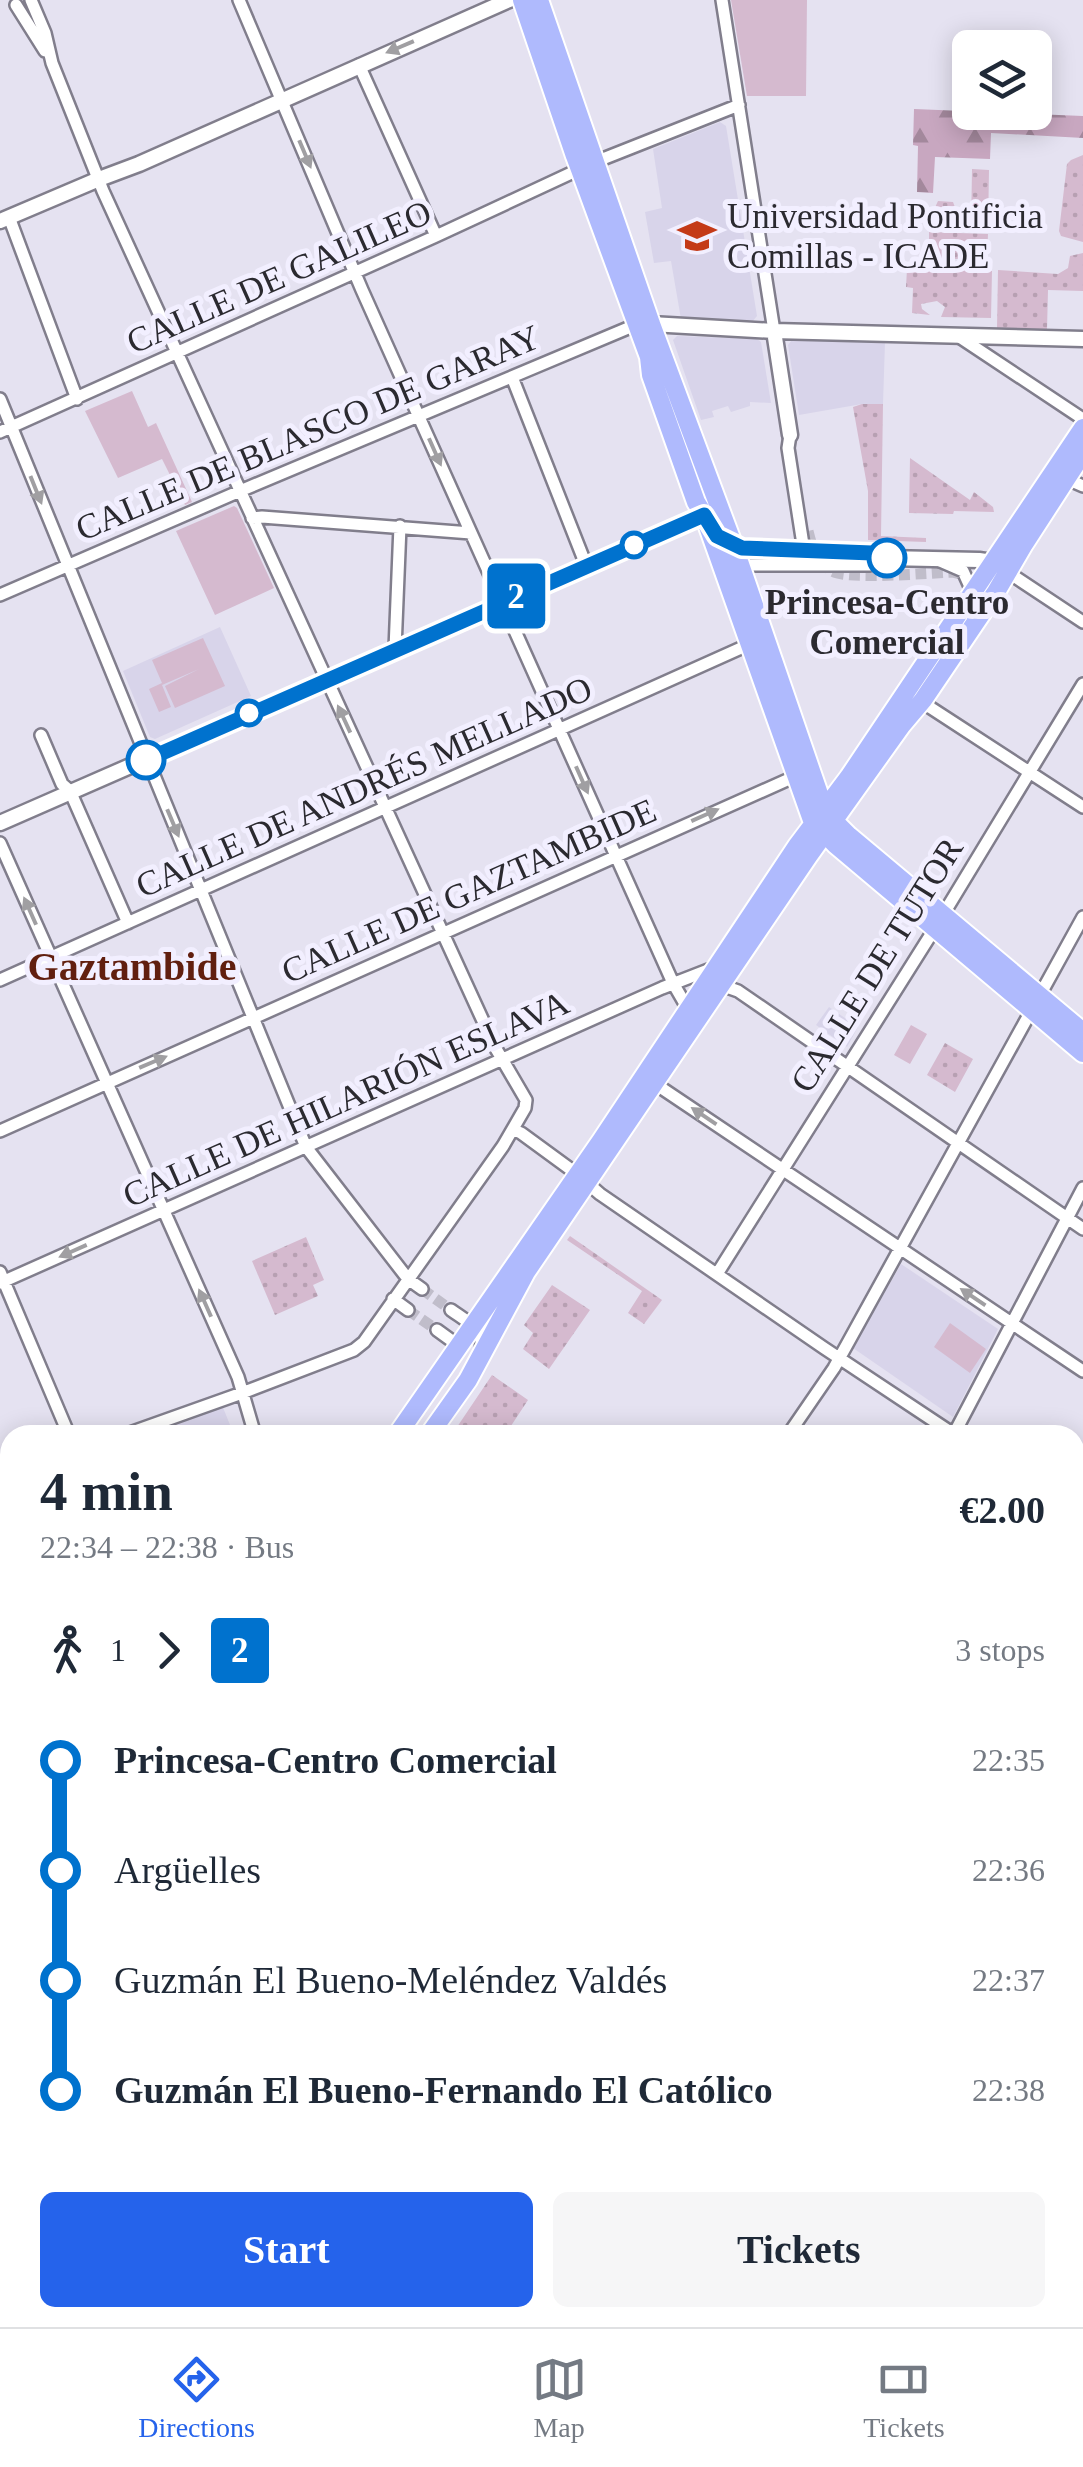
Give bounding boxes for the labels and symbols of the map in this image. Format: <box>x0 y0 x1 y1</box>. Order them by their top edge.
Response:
one-way arrow <box>385 40 415 56</box>
one-way arrow <box>297 139 313 169</box>
street label: CALLE DE GALILEO <box>121 192 437 362</box>
place label: Universidad Pontificia Comillas - ICADE <box>727 197 1043 276</box>
school or university icon: Universidad Pontificia Comillas - ICADE <box>676 215 718 257</box>
street label: CALLE DE BLASCO DE GARAY <box>70 317 546 549</box>
one-way arrow <box>427 437 443 467</box>
one-way arrow <box>29 475 45 505</box>
unlabelled marker <box>621 532 647 558</box>
marker: Princesa-Centro Comercial <box>868 539 906 577</box>
line badge: 2 <box>484 564 548 628</box>
place label: Princesa-Centro Comercial <box>765 583 1009 662</box>
street label: CALLE DE ANDRÉS MELLADO <box>130 669 598 905</box>
unlabelled marker <box>236 700 262 726</box>
one-way arrow <box>336 704 353 733</box>
unlabelled marker <box>127 741 165 779</box>
one-way arrow <box>574 766 591 795</box>
street label: CALLE DE GAZTAMBIDE <box>276 791 662 991</box>
one-way arrow <box>691 807 720 824</box>
one-way arrow <box>165 808 181 838</box>
street label: CALLE DE TUTOR <box>783 830 971 1099</box>
one-way arrow <box>22 896 38 926</box>
district label: Gaztambide <box>28 944 236 989</box>
street label: CALLE DE HILARIÓN ESLAVA <box>117 982 576 1215</box>
one-way arrow <box>138 1054 168 1070</box>
one-way arrow <box>690 1107 717 1125</box>
one-way arrow <box>58 1243 88 1259</box>
one-way arrow <box>197 1288 213 1318</box>
one-way arrow <box>960 1289 987 1307</box>

